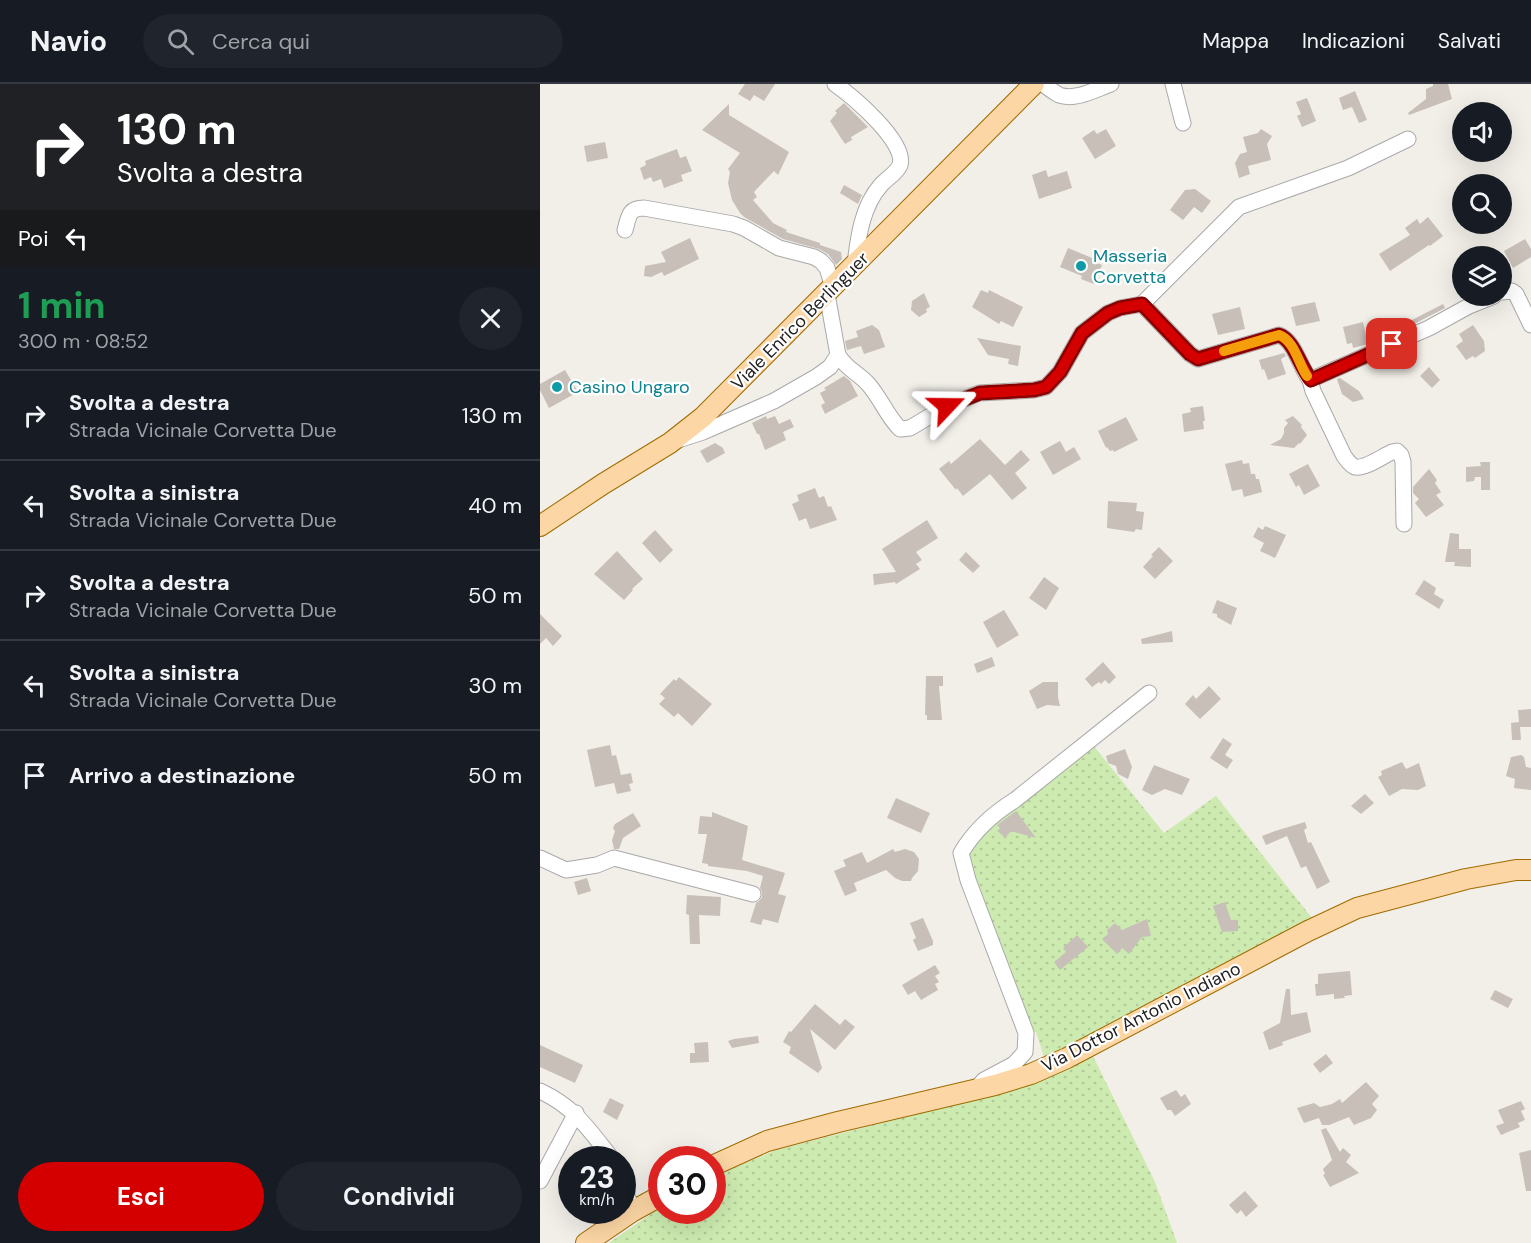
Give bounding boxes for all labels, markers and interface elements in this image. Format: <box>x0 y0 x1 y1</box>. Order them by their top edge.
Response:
search box <box>143 14 563 68</box>
text: Navio <box>30 23 107 60</box>
icon: search <box>164 25 197 58</box>
text: Cerca qui <box>212 27 310 56</box>
text: Mappa <box>1202 27 1269 55</box>
text: Indicazioni <box>1302 27 1405 55</box>
text: Salvati <box>1438 27 1501 55</box>
text: 130 m <box>117 102 237 157</box>
map controls <box>1452 102 1512 306</box>
button: sound <box>1452 102 1512 162</box>
icon: right <box>18 108 96 186</box>
text: Svolta a destra <box>117 155 303 190</box>
button: search <box>1452 174 1512 234</box>
icon: left <box>60 222 93 255</box>
text: Poi <box>18 224 48 253</box>
place label: Masseria Corvetta <box>1093 244 1167 289</box>
street label: Viale Enrico Berlinguer <box>726 246 875 395</box>
button: layers <box>1452 246 1512 306</box>
marker: Masseria Corvetta <box>1074 259 1088 273</box>
text: 1 min <box>18 282 106 329</box>
button: close <box>459 287 522 350</box>
pin <box>1366 318 1417 369</box>
icon: arrive <box>1375 327 1408 360</box>
text: 300 m · 08:52 <box>18 328 148 354</box>
position arrow <box>915 374 979 438</box>
place label: Casino Ungaro <box>569 375 690 399</box>
marker: Casino Ungaro <box>550 380 564 394</box>
text: Svolta a destra <box>69 388 230 417</box>
icon: right <box>18 399 51 432</box>
text: 130 m <box>462 401 522 430</box>
text: Strada Vicinale Corvetta Due <box>69 417 337 443</box>
text: Svolta a sinistra <box>69 478 239 507</box>
icon: left <box>18 489 51 522</box>
text: 40 m <box>468 491 522 520</box>
text: Strada Vicinale Corvetta Due <box>69 507 337 533</box>
text: Svolta a destra <box>69 568 230 597</box>
icon: right <box>18 579 51 612</box>
text: 50 m <box>468 581 522 610</box>
text: Strada Vicinale Corvetta Due <box>69 597 337 623</box>
text: Svolta a sinistra <box>69 658 239 687</box>
icon: left <box>18 669 51 702</box>
text: 30 m <box>468 671 522 700</box>
text: Strada Vicinale Corvetta Due <box>69 687 337 713</box>
icon: arrive <box>18 759 51 792</box>
text: Arrivo a destinazione <box>69 761 295 790</box>
text: 50 m <box>468 761 522 790</box>
street label: Via Dottor Antonio Indiano <box>1037 956 1245 1078</box>
speed limit sign: 30 <box>648 1146 726 1224</box>
text: 23 <box>579 1158 615 1197</box>
button: Esci <box>18 1162 264 1231</box>
button: Condividi <box>276 1162 522 1231</box>
text: km/h <box>579 1190 615 1210</box>

